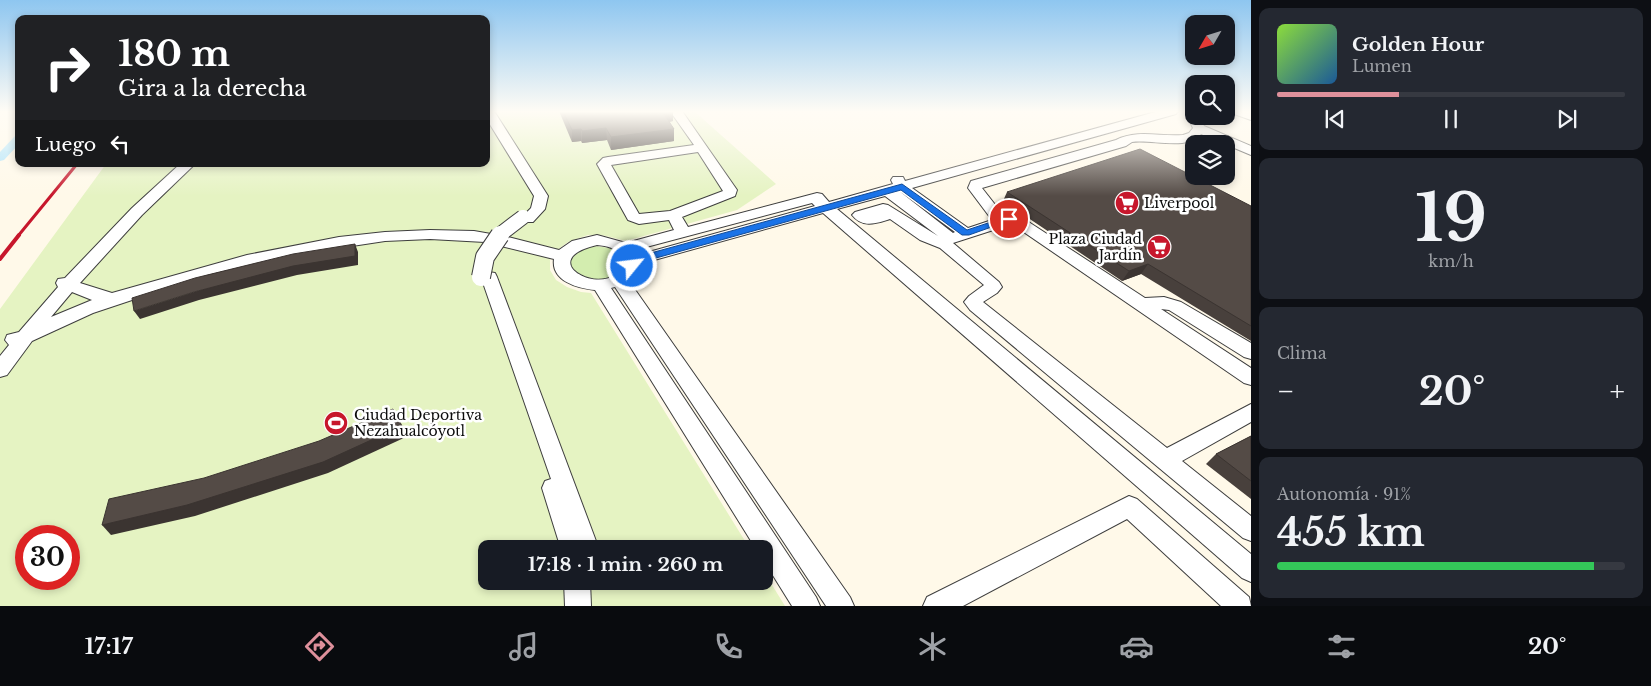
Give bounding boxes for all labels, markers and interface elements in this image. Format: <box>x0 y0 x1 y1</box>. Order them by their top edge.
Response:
north arrow <box>1185 15 1235 65</box>
map controls <box>1185 15 1235 185</box>
text: 180 m <box>118 32 230 75</box>
text: Golden Hour <box>1352 33 1484 56</box>
icon: right <box>35 35 100 100</box>
text: Lumen <box>1352 56 1412 76</box>
text: Gira a la derecha <box>118 75 307 102</box>
button: search <box>1185 75 1235 125</box>
icon: previous <box>1321 105 1349 133</box>
icon: pause <box>1437 105 1465 133</box>
icon: next <box>1553 105 1581 133</box>
icon: left <box>106 130 134 158</box>
text: Luego <box>35 133 96 156</box>
button: layers <box>1185 135 1235 185</box>
text: 19 <box>1415 178 1487 259</box>
supermarket icon: Liverpool <box>1114 190 1140 216</box>
place label: Liverpool <box>1144 194 1215 212</box>
pin <box>988 198 1030 240</box>
icon: arrive <box>995 205 1023 233</box>
place label: Plaza Ciudad Jardín <box>1049 230 1143 264</box>
supermarket icon: Plaza Ciudad Jardín <box>1146 234 1172 260</box>
position arrow <box>605 239 657 291</box>
text: km/h <box>1428 251 1474 271</box>
text: Clima <box>1277 343 1327 363</box>
text: 20° <box>1419 368 1485 415</box>
text: − <box>1277 374 1295 409</box>
text: + <box>1610 374 1625 409</box>
place label: Ciudad Deportiva Nezahualcóyotl <box>354 406 482 440</box>
sports icon: Ciudad Deportiva Nezahualcóyotl <box>323 410 349 436</box>
text: Autonomía · 91% <box>1277 484 1411 504</box>
text: 455 km <box>1277 509 1425 556</box>
speed limit sign: 30 <box>15 525 80 590</box>
text: 17:18 · 1 min · 260 m <box>528 553 723 576</box>
icon: directions <box>302 629 337 664</box>
icon: music <box>506 629 541 664</box>
icon: phone <box>711 629 746 664</box>
icon: climate <box>915 629 950 664</box>
icon: car <box>1119 629 1154 664</box>
icon: filters <box>1324 629 1359 664</box>
text: 17:17 <box>85 633 133 660</box>
text: 20° <box>1528 633 1566 660</box>

